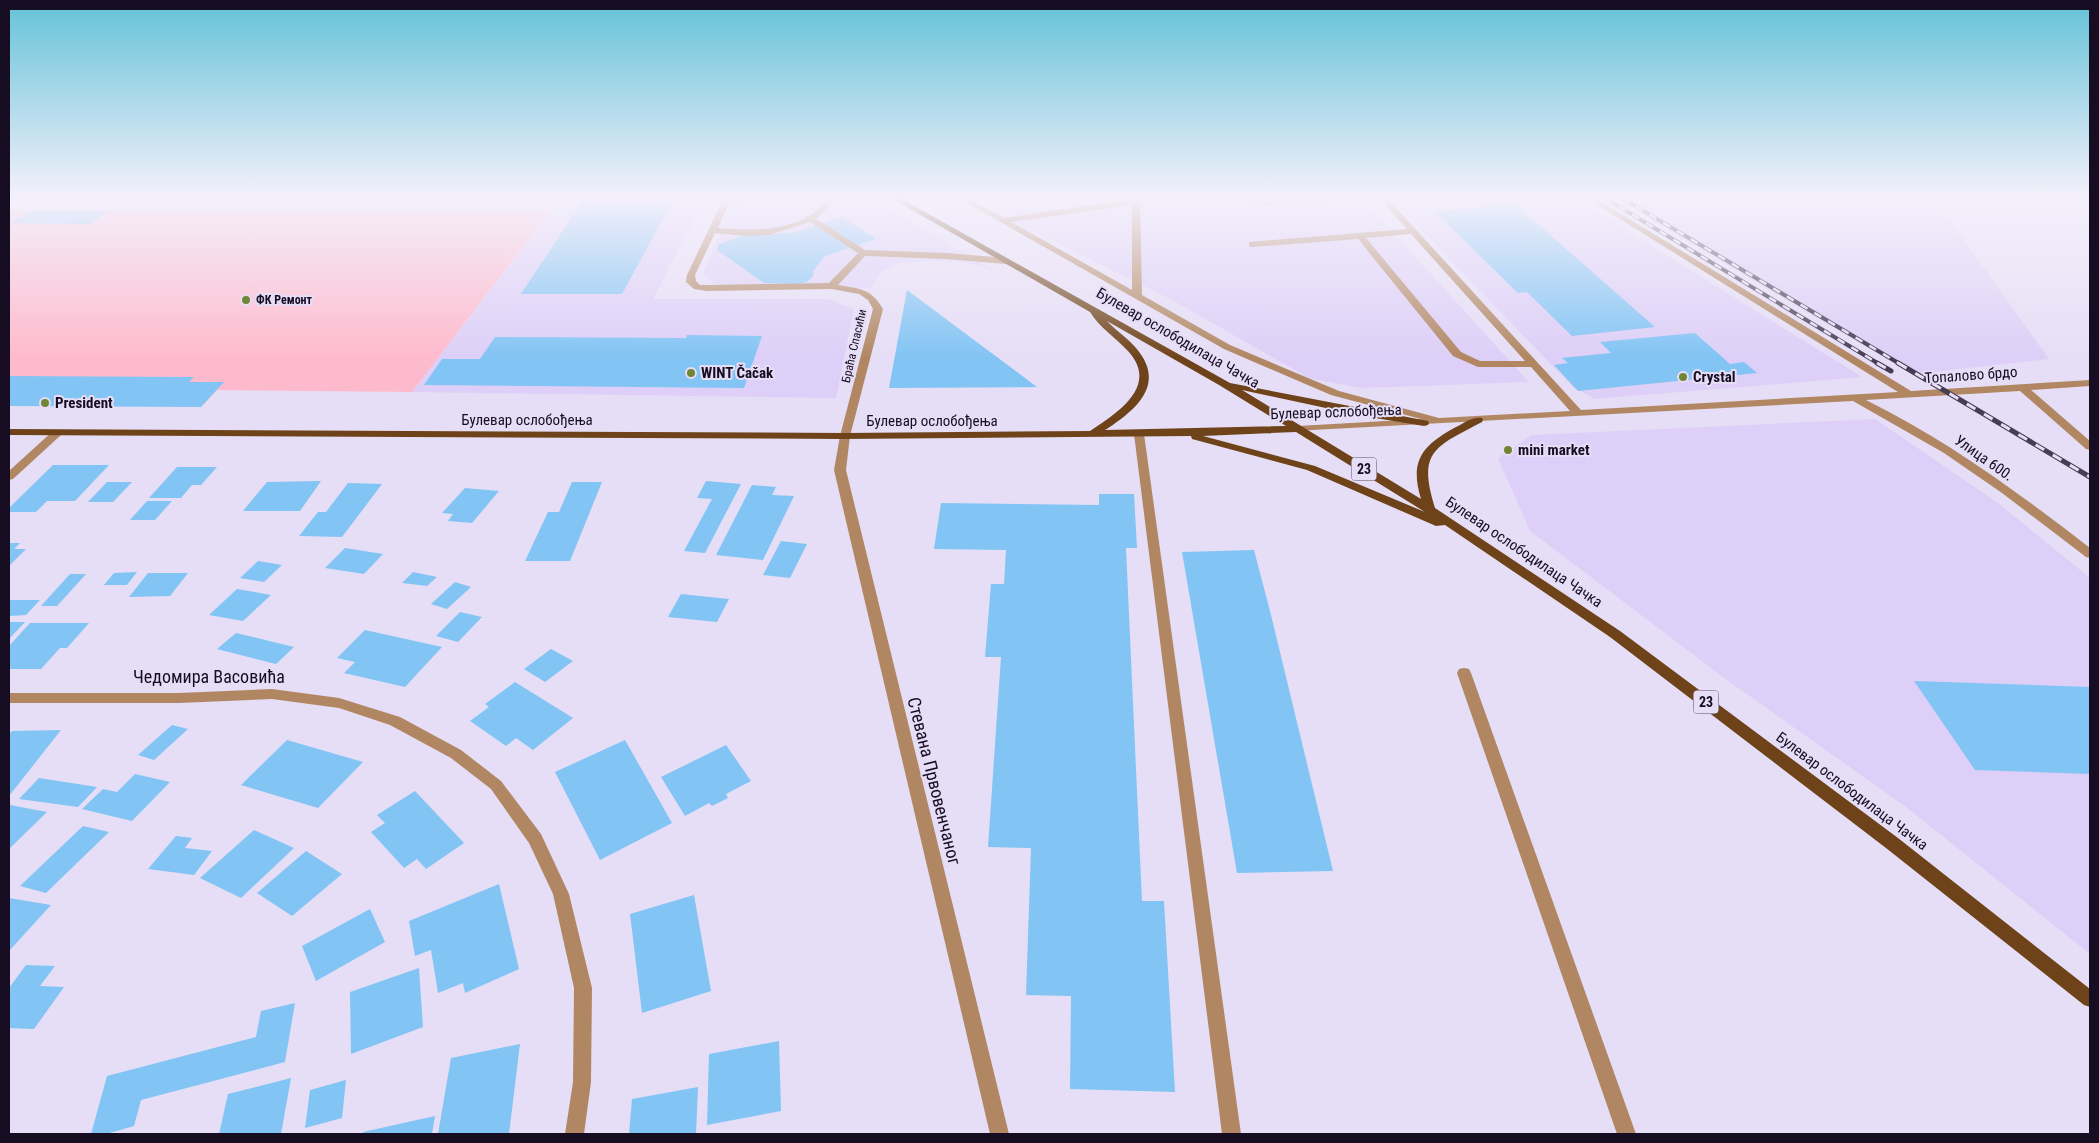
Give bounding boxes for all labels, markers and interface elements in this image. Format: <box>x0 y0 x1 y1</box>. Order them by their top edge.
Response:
street label: Булевар ослободилаца Чачка <box>1093 284 1263 392</box>
place label: ФК Ремонт <box>256 293 313 307</box>
marker: ФК Ремонт <box>240 294 252 306</box>
street label: Браћа Спасићи <box>839 308 869 384</box>
street label: Топалово брдо <box>1924 363 2018 387</box>
place label: WINT Čačak <box>701 364 774 382</box>
marker: WINT Čačak <box>685 367 697 379</box>
place label: Crystal <box>1693 368 1736 386</box>
marker: Crystal <box>1677 371 1689 383</box>
place label: President <box>55 394 113 412</box>
marker: President <box>39 397 51 409</box>
street label: Булевар ослобођења <box>1270 401 1402 423</box>
street label: Булевар ослобођења <box>461 411 593 429</box>
street label: Булевар ослобођења <box>866 412 998 430</box>
street label: Улица 600. <box>1951 431 2017 485</box>
place label: mini market <box>1518 441 1590 459</box>
marker: mini market <box>1502 444 1514 456</box>
road number: 23 <box>1352 458 1376 480</box>
street label: Булевар ослободилаца Чачка <box>1442 493 1606 611</box>
street label: Чедомира Васовића <box>133 666 285 687</box>
road number: 23 <box>1694 690 1718 714</box>
street label: Стевана Првовенчаног <box>903 695 966 867</box>
street label: Булевар ослободилаца Чачка <box>1773 728 1931 854</box>

